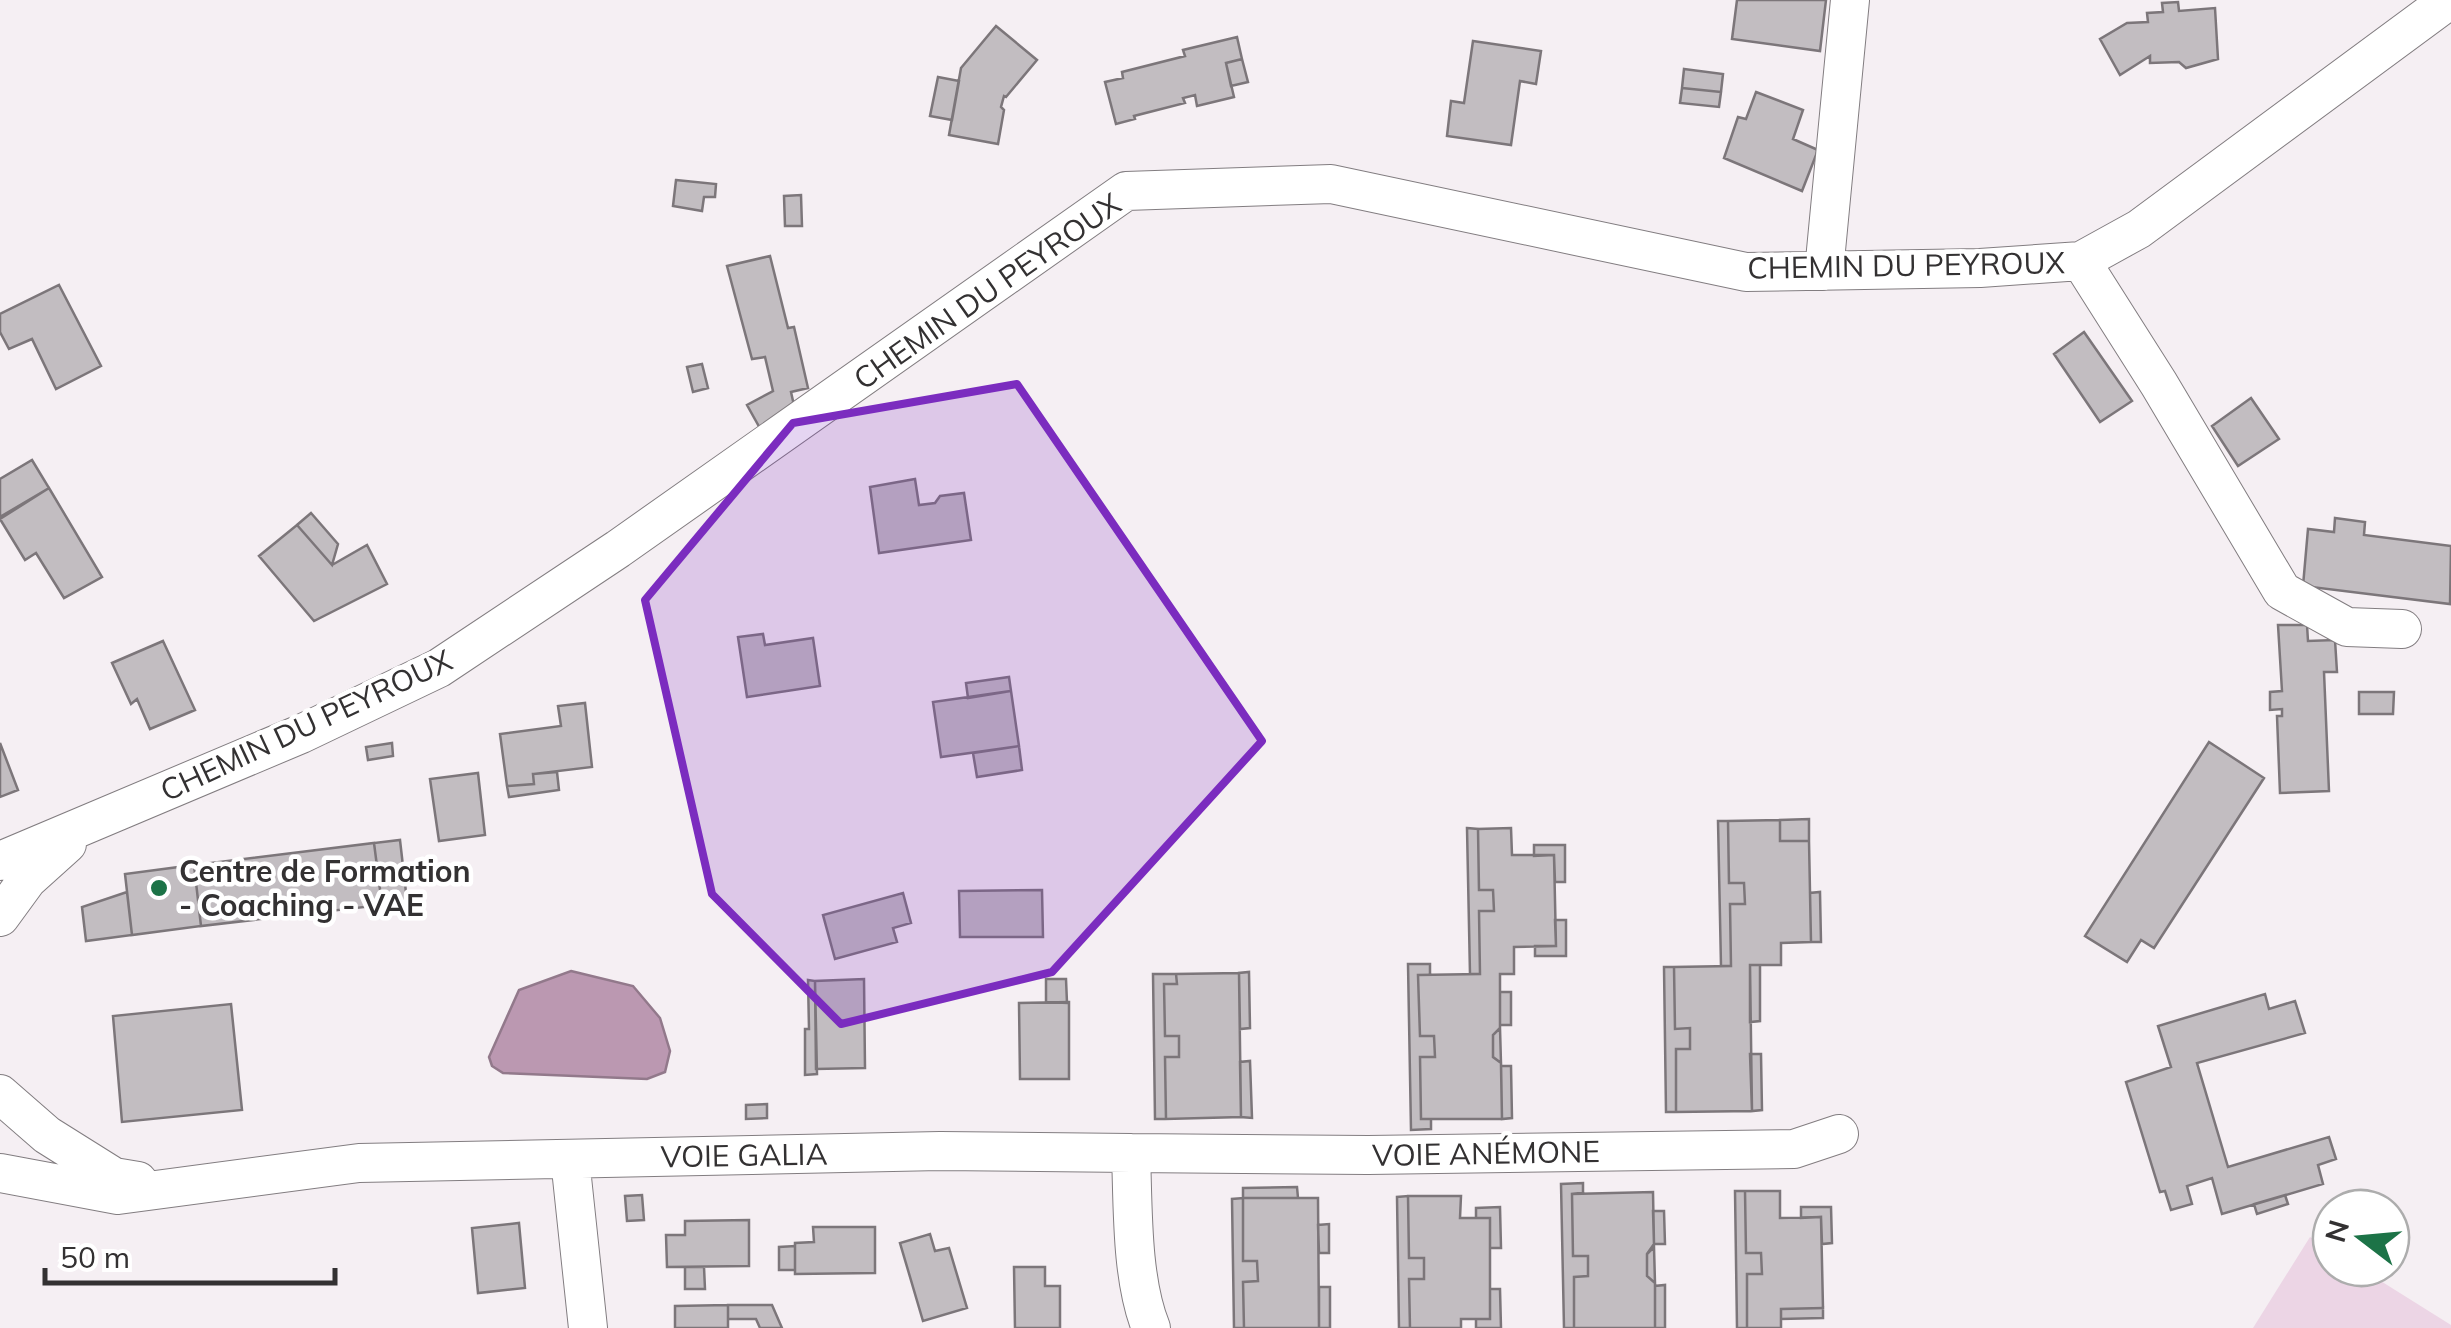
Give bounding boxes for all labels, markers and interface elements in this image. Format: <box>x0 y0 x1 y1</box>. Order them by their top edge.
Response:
street label: CHEMIN DU PEYROUX <box>846 184 1128 398</box>
street label: CHEMIN DU PEYROUX <box>1747 243 2066 287</box>
street label: CHEMIN DU PEYROUX <box>154 640 458 809</box>
place label: Centre de Formation - Coaching - VAE <box>179 852 471 924</box>
marker: Centre de Formation - Coaching - VAE <box>148 877 170 899</box>
street label: VOIE ANÉMONE <box>1372 1132 1600 1174</box>
street label: VOIE GALIA <box>660 1135 828 1175</box>
north arrow <box>2311 1188 2411 1288</box>
text: N <box>2317 1216 2356 1246</box>
scale bar <box>45 1223 335 1285</box>
text: 50 m <box>60 1238 130 1276</box>

